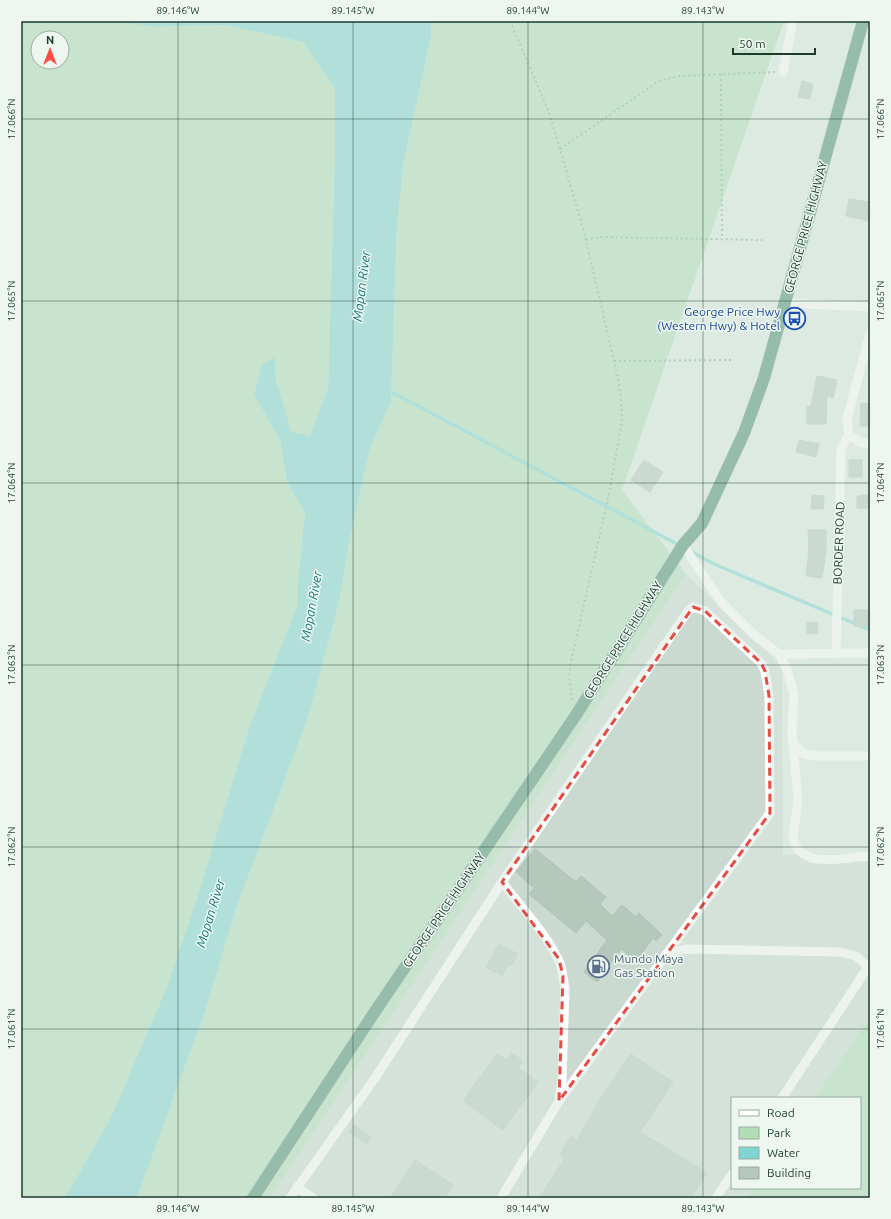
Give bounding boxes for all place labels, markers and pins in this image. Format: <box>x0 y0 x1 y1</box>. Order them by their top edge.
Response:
place label: George Price Hwy (Western Hwy) & Hotel <box>657 305 780 333</box>
bus stop icon: George Price Hwy (Western Hwy) & Hotel <box>782 306 808 332</box>
place label: Mundo Maya Gas Station <box>614 952 683 979</box>
fuel station icon: Mundo Maya Gas Station <box>586 953 612 979</box>

